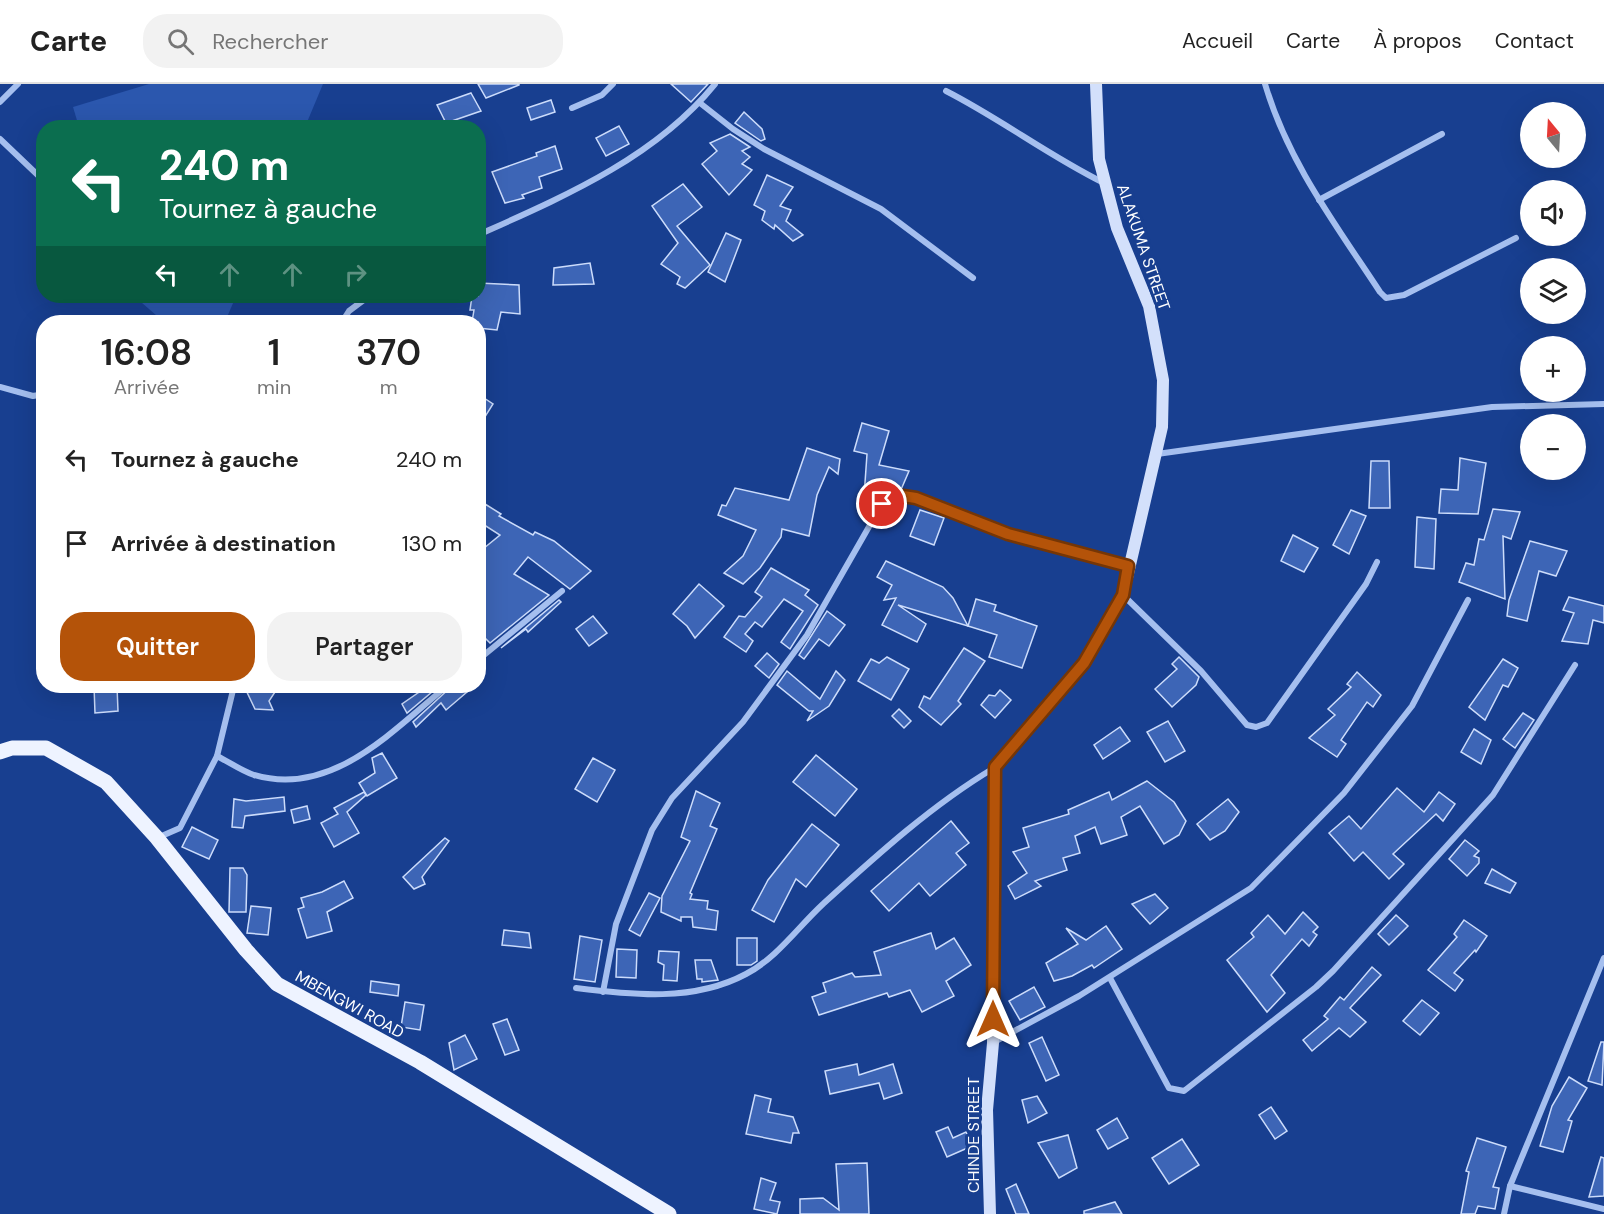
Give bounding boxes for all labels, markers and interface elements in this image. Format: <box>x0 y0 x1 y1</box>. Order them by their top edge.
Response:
search box <box>143 14 563 68</box>
text: Carte <box>30 23 107 60</box>
icon: search <box>164 25 197 58</box>
text: Rechercher <box>212 27 328 56</box>
text: Accueil <box>1182 27 1253 55</box>
text: Carte <box>1286 27 1340 55</box>
text: À propos <box>1373 27 1462 55</box>
text: Contact <box>1495 27 1574 55</box>
north arrow <box>1520 102 1586 168</box>
map controls <box>1520 102 1586 480</box>
text: 240 m <box>159 138 289 193</box>
icon: left <box>60 144 138 222</box>
button: sound <box>1520 180 1586 246</box>
street label: ALAKUMA STREET <box>1112 181 1175 313</box>
text: Tournez à gauche <box>159 191 377 226</box>
icon: left <box>150 258 183 291</box>
icon: ahead <box>213 258 246 291</box>
icon: ahead <box>276 258 309 291</box>
icon: right <box>339 258 372 291</box>
button: layers <box>1520 258 1586 324</box>
text: 16:08 <box>101 329 192 376</box>
text: 1 <box>268 329 280 376</box>
text: 370 <box>356 329 421 376</box>
button: + <box>1520 336 1586 402</box>
text: Arrivée <box>114 374 179 400</box>
text: min <box>257 374 291 400</box>
text: m <box>380 374 397 400</box>
button: − <box>1520 414 1586 480</box>
icon: left <box>60 443 93 476</box>
text: Tournez à gauche <box>111 445 299 474</box>
text: 240 m <box>396 445 462 474</box>
pin <box>856 478 907 529</box>
icon: arrive <box>865 487 898 520</box>
icon: arrive <box>60 527 93 560</box>
text: Arrivée à destination <box>111 529 336 558</box>
text: 130 m <box>402 529 462 558</box>
button: Quitter <box>60 612 255 681</box>
button: Partager <box>267 612 462 681</box>
street label: MBENGWI ROAD <box>292 966 408 1043</box>
position arrow <box>961 987 1025 1051</box>
street label: CHINDE STREET <box>963 1077 984 1193</box>

